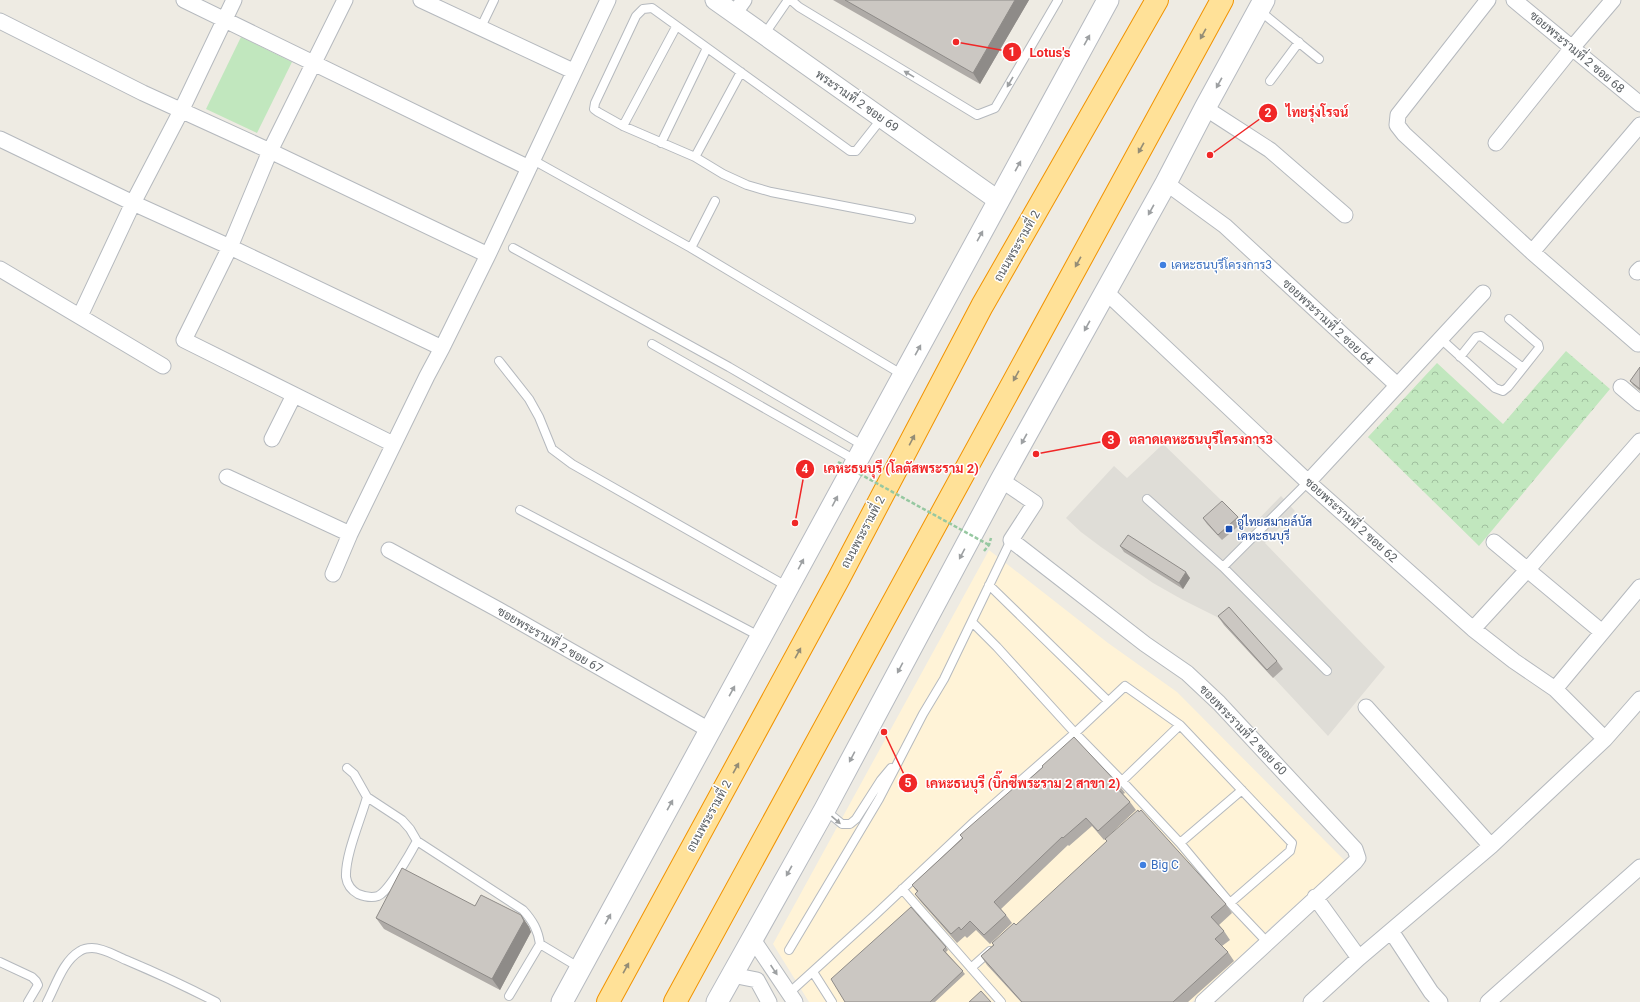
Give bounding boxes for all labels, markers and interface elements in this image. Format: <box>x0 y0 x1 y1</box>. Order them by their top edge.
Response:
street label: ซอยพระรามที่ 2 ซอย 68 <box>1527 5 1630 96</box>
one-way arrow <box>1200 28 1206 40</box>
one-way arrow <box>1083 34 1090 46</box>
callout: Lotus's <box>1002 40 1079 65</box>
text: 1 <box>1009 45 1015 59</box>
text: Lotus's <box>1030 45 1071 60</box>
street label: พระรามที่ 2 ซอย 69 <box>813 64 904 135</box>
one-way arrow <box>903 70 915 77</box>
one-way arrow <box>1007 76 1014 88</box>
one-way arrow <box>1215 77 1222 89</box>
callout: ไทยรุ่งโรจน์ <box>1258 100 1356 125</box>
text: ไทยรุ่งโรจน์ <box>1285 103 1349 123</box>
text: 2 <box>1265 106 1272 120</box>
one-way arrow <box>1137 142 1144 154</box>
one-way arrow <box>1015 161 1021 172</box>
one-way arrow <box>1147 204 1154 216</box>
street label: ถนนพระรามที่ 2 <box>988 206 1043 284</box>
one-way arrow <box>977 230 983 242</box>
one-way arrow <box>1075 256 1081 268</box>
place label: เคหะธนบุรีโครงการ3 <box>1171 257 1272 274</box>
marker: เคหะธนบุรีโครงการ3 <box>1158 260 1168 270</box>
street label: ซอยพระรามที่ 2 ซอย 64 <box>1280 273 1379 368</box>
one-way arrow <box>1083 320 1090 332</box>
one-way arrow <box>914 344 921 355</box>
one-way arrow <box>1012 370 1019 382</box>
callout: ตลาดเคหะธนบุรีโครงการ3 <box>1101 427 1281 452</box>
text: ตลาดเคหะธนบุรีโครงการ3 <box>1129 430 1273 450</box>
one-way arrow <box>1020 433 1027 445</box>
text: 3 <box>1108 433 1115 447</box>
one-way arrow <box>908 434 915 446</box>
callout: เคหะธนบุรี (โลตัสพระราม 2) <box>795 456 987 481</box>
text: เคหะธนบุรี (โลตัสพระราม 2) <box>823 459 979 479</box>
text: 4 <box>802 462 809 476</box>
street label: ซอยพระรามที่ 2 ซอย 62 <box>1302 472 1403 565</box>
street label: ถนนพระรามที่ 2 <box>835 491 888 570</box>
one-way arrow <box>832 495 839 507</box>
place label: อู่ไทยสมายล์บัส เคหะธนบุรี <box>1237 514 1312 545</box>
marker: อู่ไทยสมายล์บัส เคหะธนบุรี <box>1224 524 1234 534</box>
one-way arrow <box>958 548 965 559</box>
one-way arrow <box>798 558 805 570</box>
street label: ซอยพระรามที่ 2 ซอย 67 <box>495 601 607 676</box>
one-way arrow <box>794 648 801 659</box>
one-way arrow <box>897 662 903 674</box>
street label: ซอยพระรามที่ 2 ซอย 60 <box>1196 679 1293 778</box>
one-way arrow <box>729 685 736 697</box>
one-way arrow <box>849 751 855 763</box>
one-way arrow <box>732 762 739 773</box>
text: เคหะธนบุรี (บิ๊กซีพระราม 2 สาขา 2) <box>926 770 1120 794</box>
callout: เคหะธนบุรี (บิ๊กซีพระราม 2 สาขา 2) <box>898 771 1129 796</box>
street label: ถนนพระรามที่ 2 <box>680 776 735 854</box>
text: 5 <box>905 776 912 790</box>
one-way arrow <box>667 799 673 811</box>
one-way arrow <box>831 815 842 824</box>
place label: Big C <box>1151 858 1179 872</box>
marker: Big C <box>1138 860 1148 870</box>
one-way arrow <box>786 865 793 877</box>
one-way arrow <box>604 913 611 925</box>
one-way arrow <box>623 962 630 974</box>
one-way arrow <box>770 964 778 975</box>

